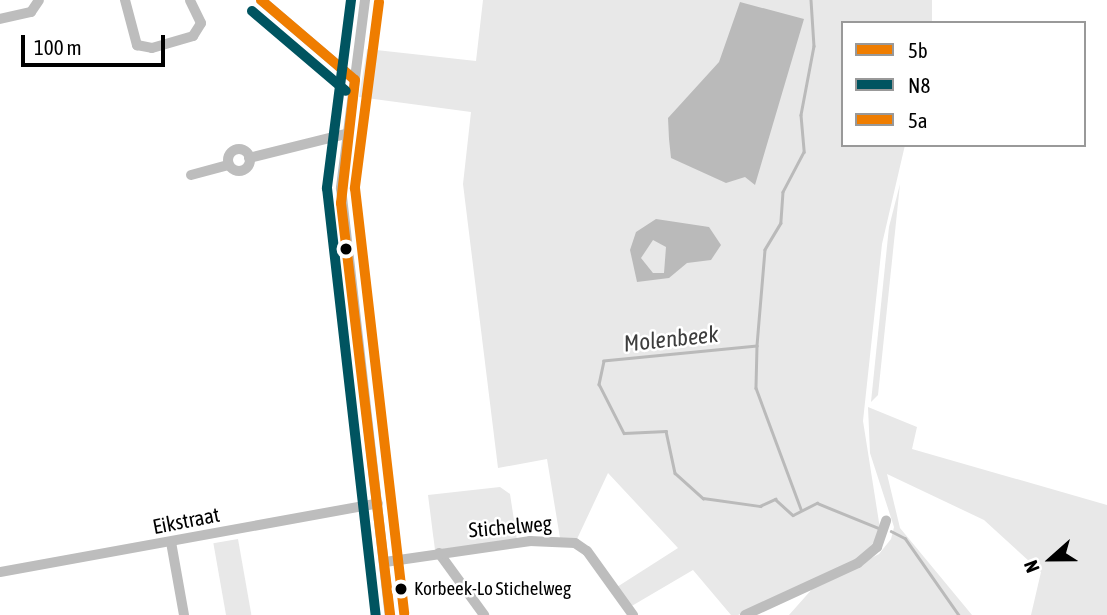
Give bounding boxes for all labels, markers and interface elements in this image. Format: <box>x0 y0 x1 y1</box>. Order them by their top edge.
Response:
scale bar <box>24 21 168 65</box>
legend <box>841 21 1086 147</box>
text: 100 m <box>34 35 82 59</box>
text: 5b <box>908 38 928 62</box>
text: N8 <box>908 73 930 97</box>
text: 5a <box>908 108 928 132</box>
unlabelled marker <box>339 242 353 256</box>
water label: Molenbeek <box>622 320 720 358</box>
street label: Eikstraat <box>150 501 222 539</box>
street label: Stichelweg <box>467 510 553 542</box>
north arrow <box>1016 524 1086 594</box>
text: N <box>1019 557 1044 576</box>
place label: Korbeek-Lo Stichelweg <box>414 578 571 600</box>
marker: Korbeek-Lo Stichelweg <box>394 582 408 596</box>

